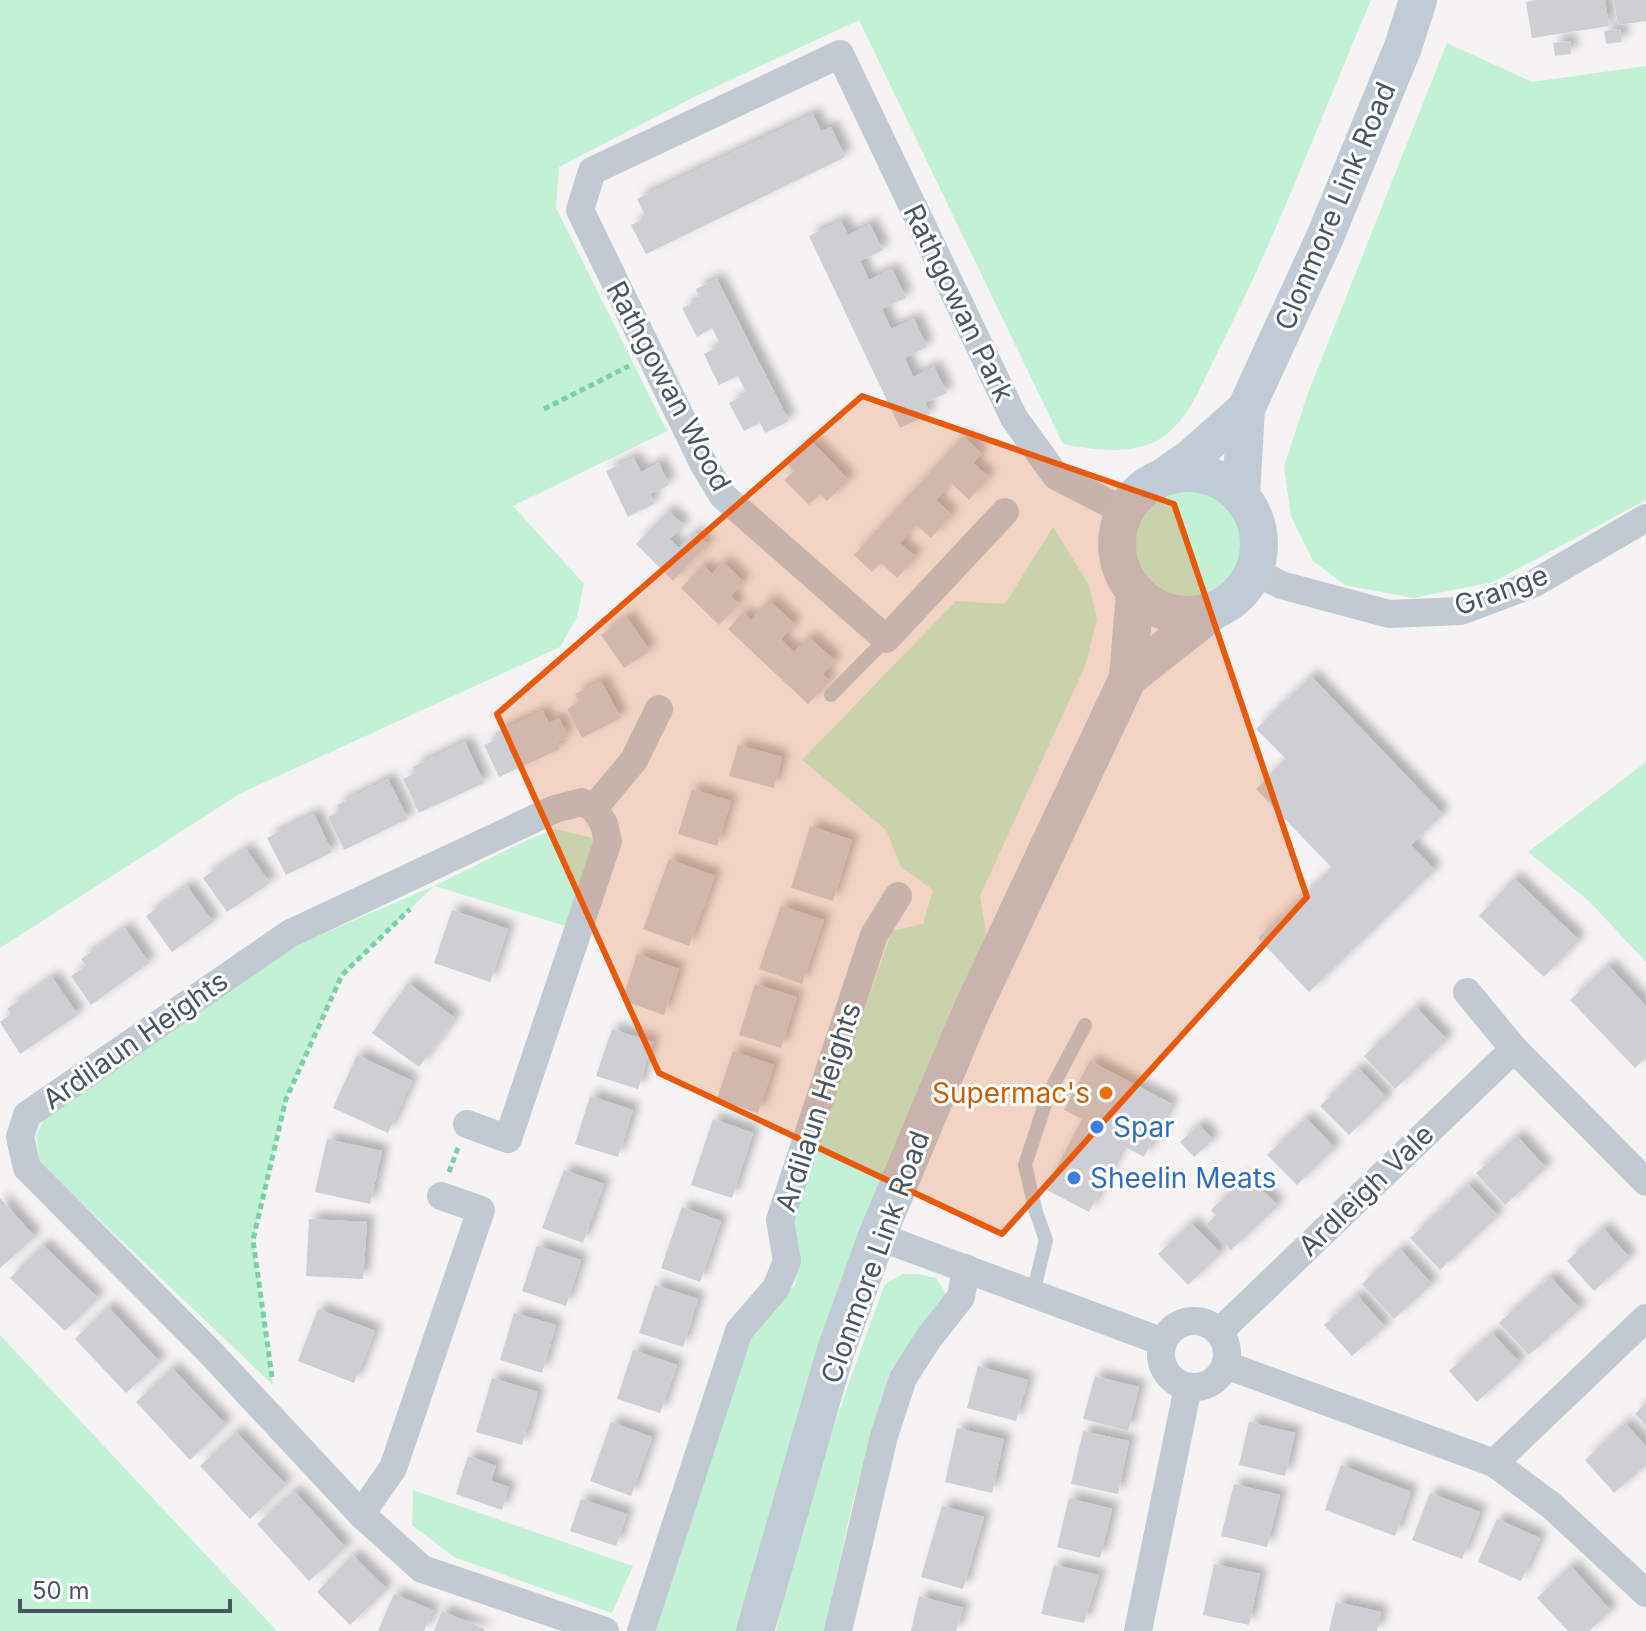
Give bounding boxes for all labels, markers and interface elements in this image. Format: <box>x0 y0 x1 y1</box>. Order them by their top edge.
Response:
street label: Clonmore Link Road <box>1267 77 1403 335</box>
street label: Rathgowan Park <box>896 199 1022 407</box>
street label: Rathgowan Wood <box>599 275 739 497</box>
street label: Grange <box>1450 557 1552 623</box>
street label: Ardilaun Heights <box>36 964 234 1116</box>
street label: Ardilaun Heights <box>768 998 868 1216</box>
place label: Supermac's <box>932 1076 1090 1110</box>
marker: Supermac's <box>1097 1084 1115 1102</box>
place label: Spar <box>1113 1110 1175 1144</box>
street label: Ardleigh Vale <box>1291 1117 1441 1263</box>
marker: Spar <box>1088 1118 1106 1136</box>
street label: Clonmore Link Road <box>814 1126 936 1388</box>
place label: Sheelin Meats <box>1090 1161 1276 1195</box>
marker: Sheelin Meats <box>1065 1169 1083 1187</box>
scale bar <box>20 1563 230 1613</box>
text: 50 m <box>32 1576 90 1605</box>

